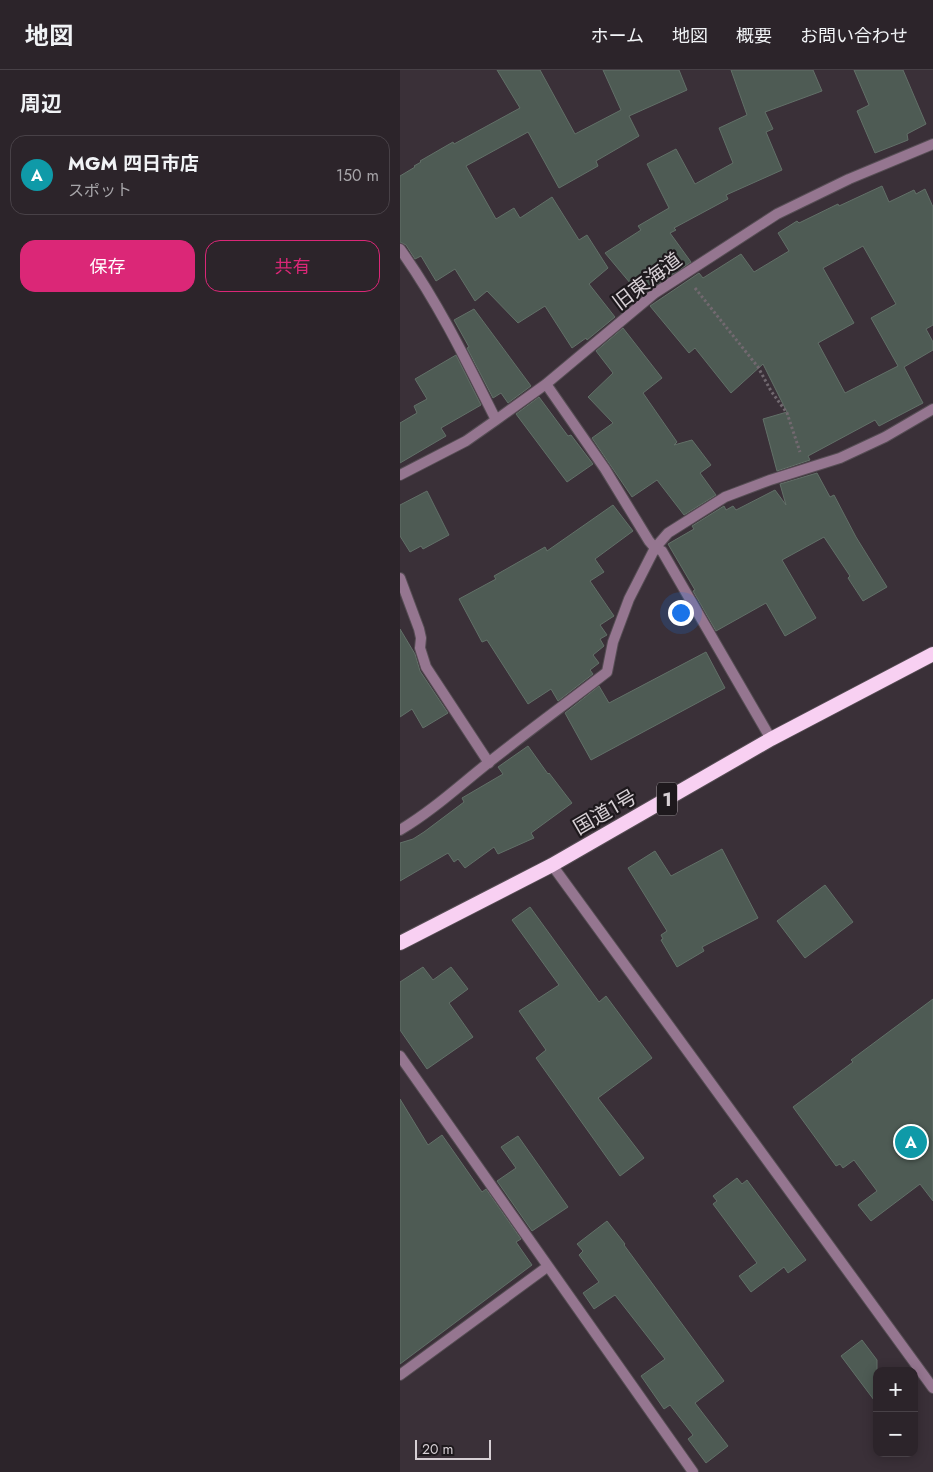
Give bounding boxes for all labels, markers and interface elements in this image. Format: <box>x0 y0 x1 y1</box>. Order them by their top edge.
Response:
text: 地図 <box>25 18 73 53</box>
text: ホーム <box>591 23 644 49</box>
text: 地図 <box>672 23 708 49</box>
text: 概要 <box>736 23 772 49</box>
text: お問い合わせ <box>800 23 908 49</box>
text: 周辺 <box>20 89 62 119</box>
text: MGM 四日市店 <box>68 150 199 177</box>
text: A <box>31 164 43 187</box>
text: 150 m <box>336 164 379 187</box>
text: スポット <box>68 179 132 202</box>
button: 保存 <box>20 240 195 292</box>
button: 共有 <box>205 240 380 292</box>
street label: 旧東海道 <box>607 246 688 317</box>
your location <box>668 600 694 626</box>
road number: 1 <box>657 782 677 816</box>
street label: 国道1号 <box>568 783 642 842</box>
pin: A <box>895 1123 927 1161</box>
map controls <box>873 1367 918 1457</box>
button: + <box>873 1367 918 1412</box>
button: − <box>873 1412 918 1457</box>
scale bar <box>415 1437 491 1460</box>
text: 20 m <box>422 1439 454 1459</box>

